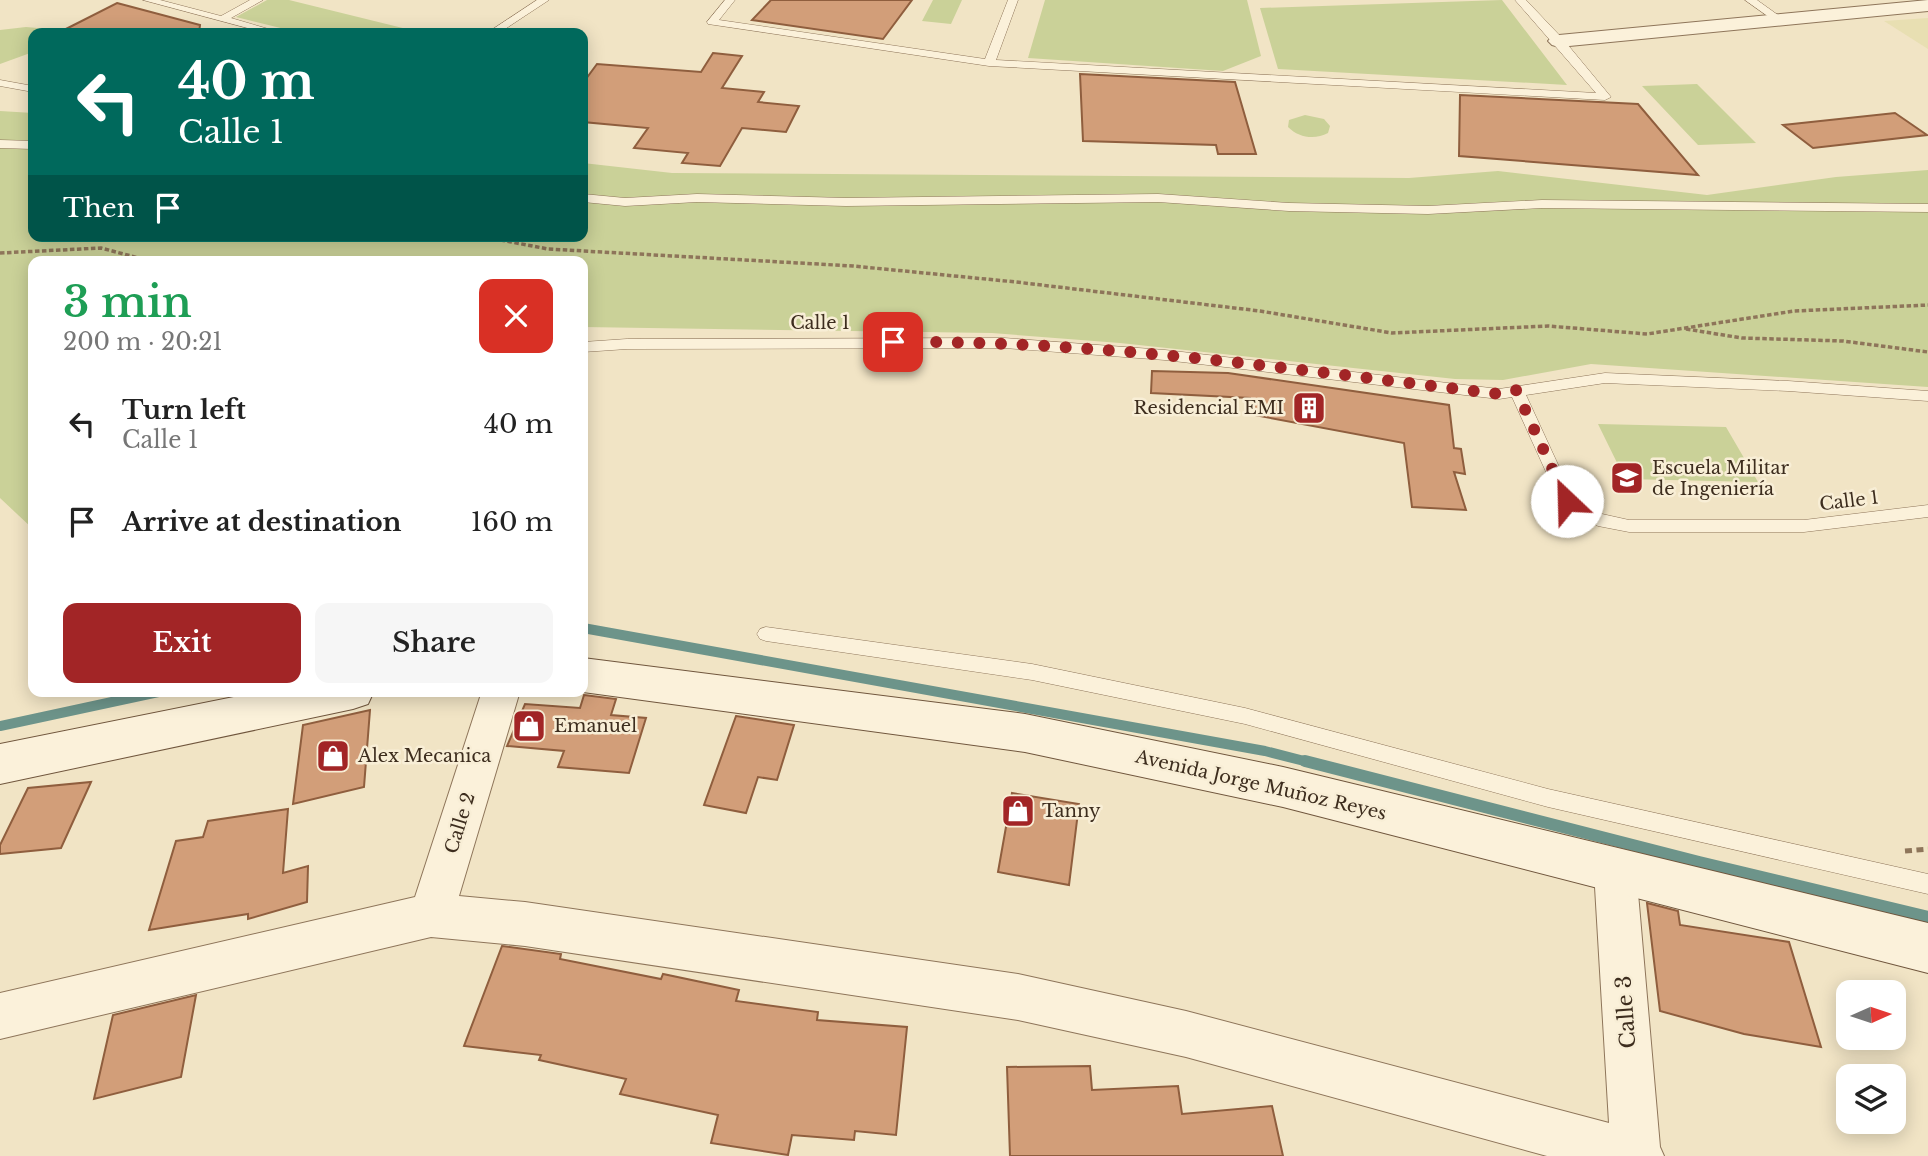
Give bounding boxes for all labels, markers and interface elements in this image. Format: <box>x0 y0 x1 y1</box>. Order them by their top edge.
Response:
text: 40 m <box>178 51 315 112</box>
icon: left <box>63 56 154 147</box>
text: Calle 1 <box>178 112 284 152</box>
icon: arrive <box>149 189 187 227</box>
text: Then <box>63 192 135 224</box>
text: 3 min <box>63 276 192 328</box>
button: close <box>479 279 553 353</box>
street label: Calle 1 <box>790 312 850 334</box>
pin <box>863 312 923 372</box>
icon: arrive <box>874 323 912 361</box>
text: 200 m · 20:21 <box>63 328 223 356</box>
building icon: Residencial EMI <box>1290 389 1328 427</box>
text: Turn left <box>122 394 246 426</box>
place label: Residencial EMI <box>1134 397 1284 419</box>
icon: left <box>63 405 101 443</box>
text: 40 m <box>484 408 553 440</box>
text: Calle 1 <box>122 426 198 454</box>
place label: Escuela Militar de Ingeniería <box>1652 457 1790 500</box>
school or university icon: Escuela Militar de Ingeniería <box>1608 459 1646 497</box>
position arrow <box>1530 464 1604 538</box>
street label: Calle 1 <box>1818 486 1880 516</box>
icon: arrive <box>63 503 101 541</box>
text: Arrive at destination <box>122 506 402 538</box>
text: 160 m <box>471 506 553 538</box>
button: Exit <box>63 603 301 683</box>
button: Share <box>315 603 553 683</box>
shop icon: Emanuel <box>510 707 548 745</box>
place label: Emanuel <box>554 715 637 737</box>
shop icon: Alex Mecanica <box>314 737 352 775</box>
place label: Alex Mecanica <box>357 745 491 767</box>
street label: Avenida Jorge Muñoz Reyes <box>1132 745 1389 825</box>
street label: Calle 2 <box>440 790 480 856</box>
shop icon: Tanny <box>999 792 1037 830</box>
place label: Tanny <box>1042 800 1101 822</box>
street label: Calle 3 <box>1610 975 1642 1049</box>
north arrow <box>1836 980 1906 1050</box>
map controls <box>1836 980 1906 1134</box>
button: layers <box>1836 1064 1906 1134</box>

